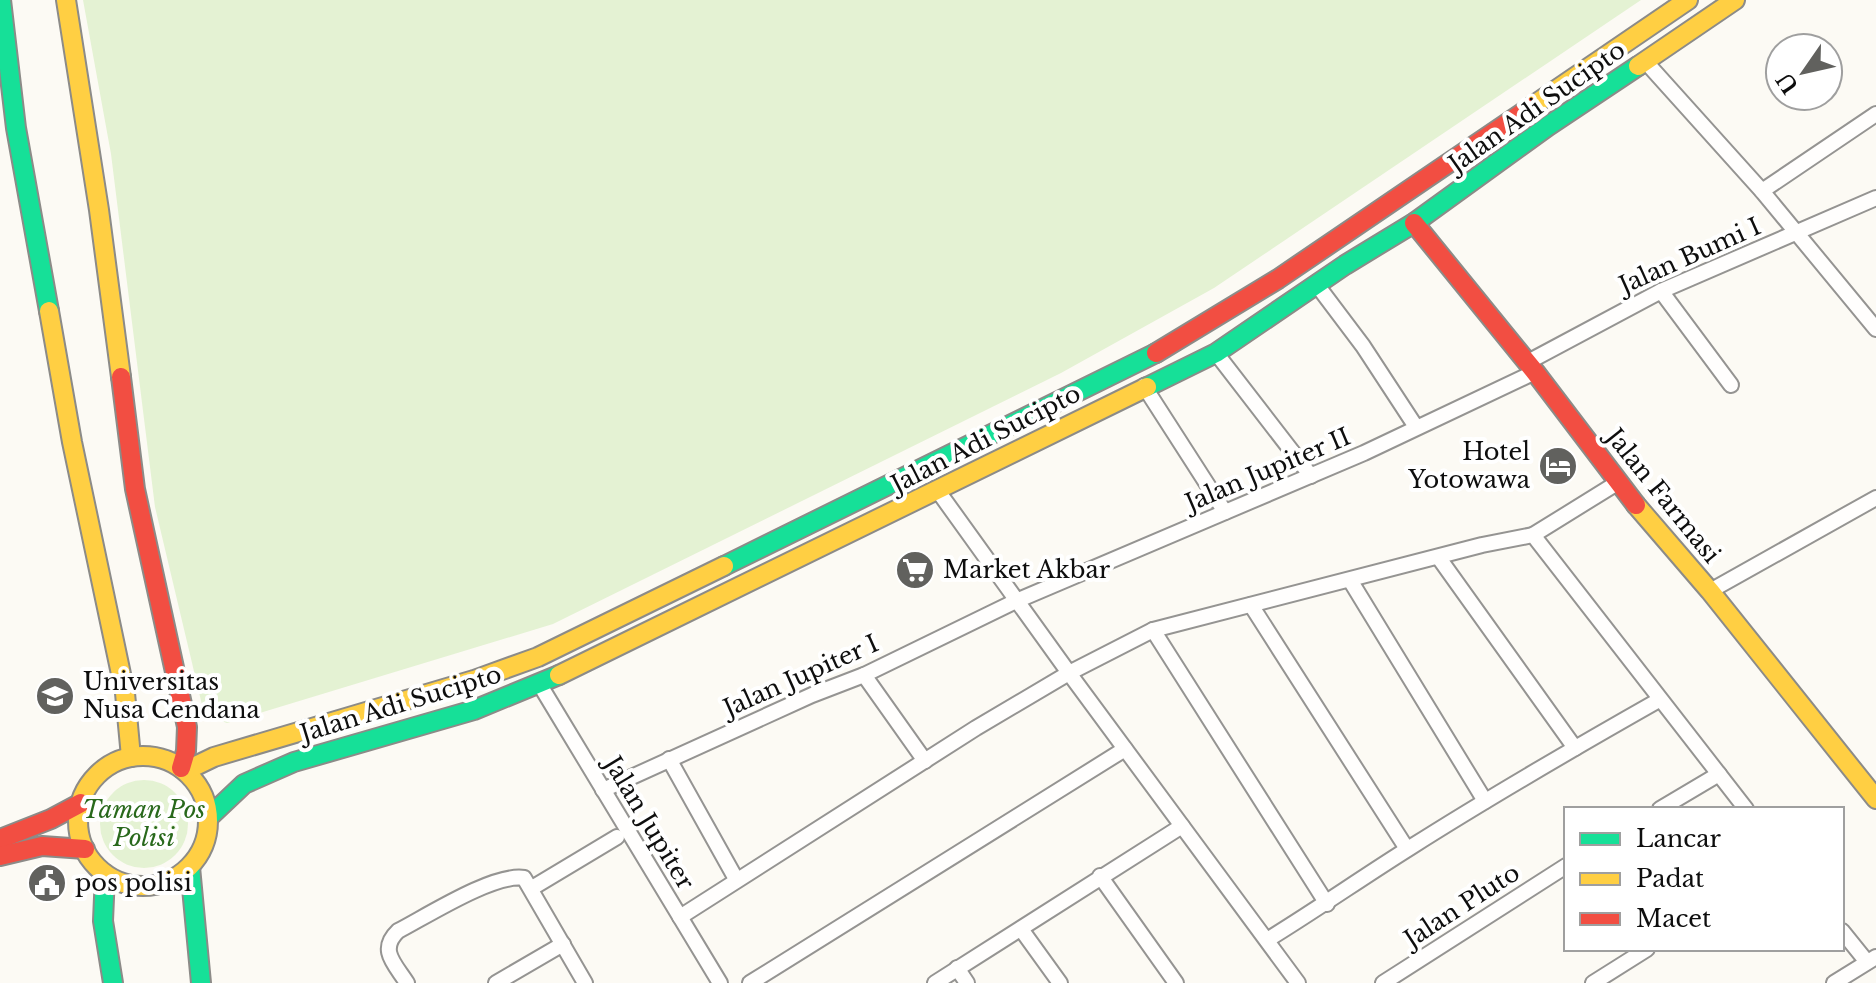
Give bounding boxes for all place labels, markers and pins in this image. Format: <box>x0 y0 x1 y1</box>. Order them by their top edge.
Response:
place label: Hotel Yotowawa <box>1407 437 1531 494</box>
hotel icon: Hotel Yotowawa <box>1537 445 1579 487</box>
supermarket icon: Market Akbar <box>894 549 936 591</box>
place label: Market Akbar <box>943 555 1111 584</box>
place label: Universitas Nusa Cendana <box>83 667 261 724</box>
school or university icon: Universitas Nusa Cendana <box>34 675 76 717</box>
public building icon: pos polisi <box>26 862 68 904</box>
place label: pos polisi <box>75 868 192 897</box>

